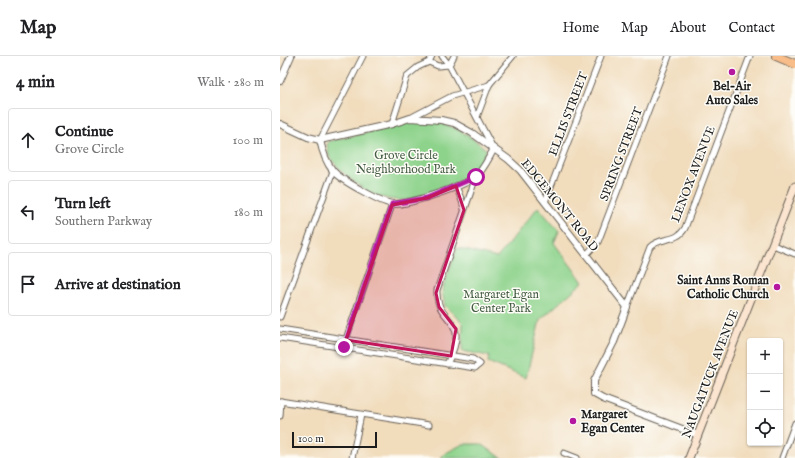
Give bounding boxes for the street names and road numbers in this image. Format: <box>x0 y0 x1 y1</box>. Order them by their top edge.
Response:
street label: ELLIS STREET <box>546 70 591 158</box>
street label: SPRING STREET <box>597 105 646 203</box>
street label: LENOX AVENUE <box>668 124 719 224</box>
street label: EDGEMONT ROAD <box>518 156 602 255</box>
street label: NAUGATUCK AVENUE <box>679 308 742 441</box>

